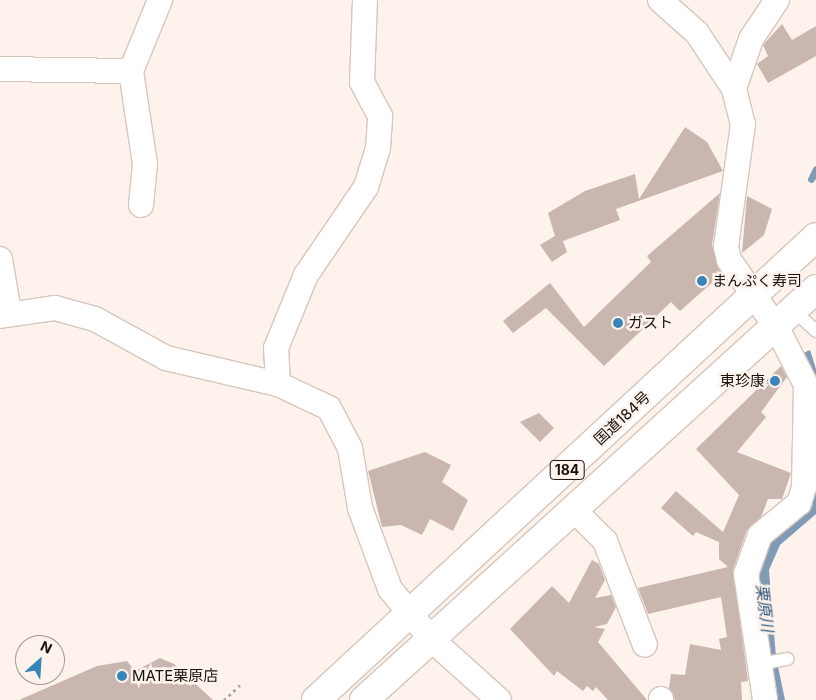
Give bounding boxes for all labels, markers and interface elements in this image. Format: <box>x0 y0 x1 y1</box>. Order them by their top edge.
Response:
place label: まんぷく寿司 <box>712 272 802 290</box>
marker: まんぷく寿司 <box>696 275 708 287</box>
place label: ガスト <box>628 314 673 332</box>
marker: ガスト <box>612 317 624 329</box>
place label: 東珍康 <box>720 372 765 390</box>
marker: 東珍康 <box>769 375 781 387</box>
street label: 国道184号 <box>590 388 654 448</box>
road number: 184 <box>550 458 584 482</box>
water label: 栗原川 <box>753 583 777 633</box>
north arrow <box>15 635 65 685</box>
text: N <box>38 637 55 657</box>
place label: MATE栗原店 <box>132 667 218 685</box>
marker: MATE栗原店 <box>116 670 128 682</box>

